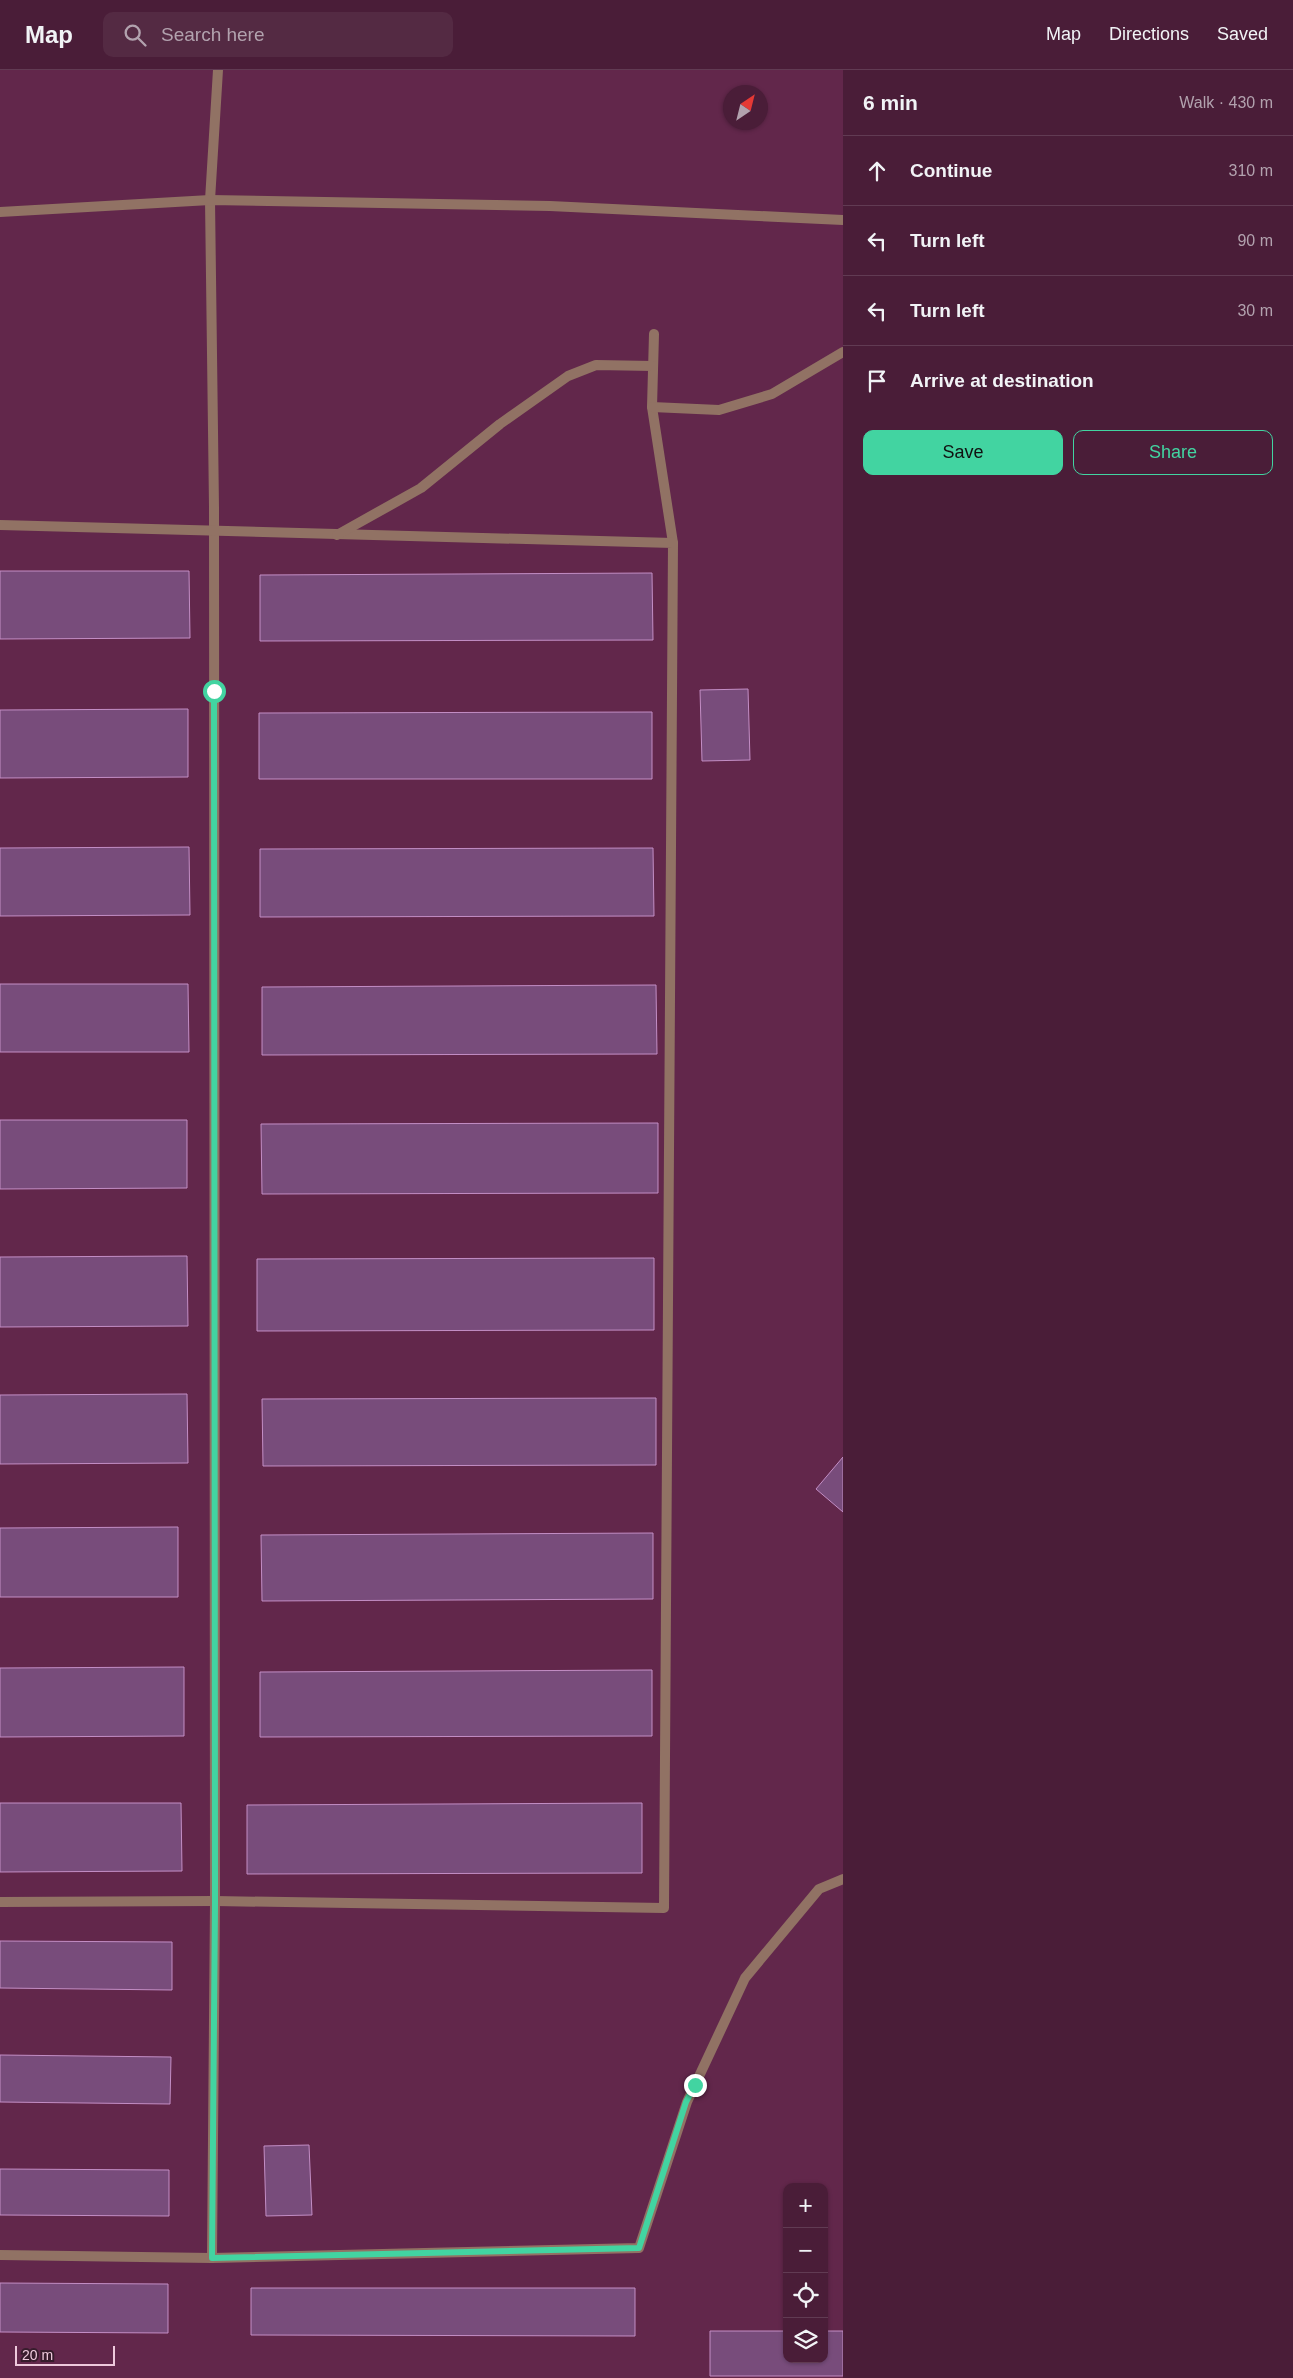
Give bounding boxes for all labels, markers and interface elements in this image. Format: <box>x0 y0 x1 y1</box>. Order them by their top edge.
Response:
search box <box>103 12 453 57</box>
text: Map <box>25 21 73 48</box>
icon: search <box>121 21 149 49</box>
text: Search here <box>161 24 265 45</box>
text: Map <box>1046 24 1081 44</box>
text: Directions <box>1109 24 1189 44</box>
text: Saved <box>1217 24 1268 44</box>
north arrow <box>723 85 768 130</box>
text: 6 min <box>863 91 918 114</box>
text: Walk · 430 m <box>1179 94 1273 111</box>
icon: ahead <box>863 157 891 185</box>
text: Continue <box>910 160 992 181</box>
text: 310 m <box>1229 162 1273 179</box>
icon: left <box>863 227 891 255</box>
text: Turn left <box>910 230 985 251</box>
text: 90 m <box>1237 232 1273 249</box>
icon: left <box>863 297 891 325</box>
text: Turn left <box>910 300 985 321</box>
text: 30 m <box>1237 302 1273 319</box>
icon: arrive <box>863 367 891 395</box>
text: Arrive at destination <box>910 370 1094 391</box>
button: Save <box>863 430 1063 475</box>
button: Share <box>1073 430 1273 475</box>
route start <box>203 680 226 703</box>
route end <box>684 2074 707 2097</box>
map controls <box>783 2183 828 2363</box>
button: + <box>783 2183 828 2228</box>
button: − <box>783 2228 828 2273</box>
button: locate <box>783 2273 828 2318</box>
button: layers <box>783 2318 828 2363</box>
scale bar <box>15 2343 115 2366</box>
text: 20 m <box>22 2347 53 2363</box>

